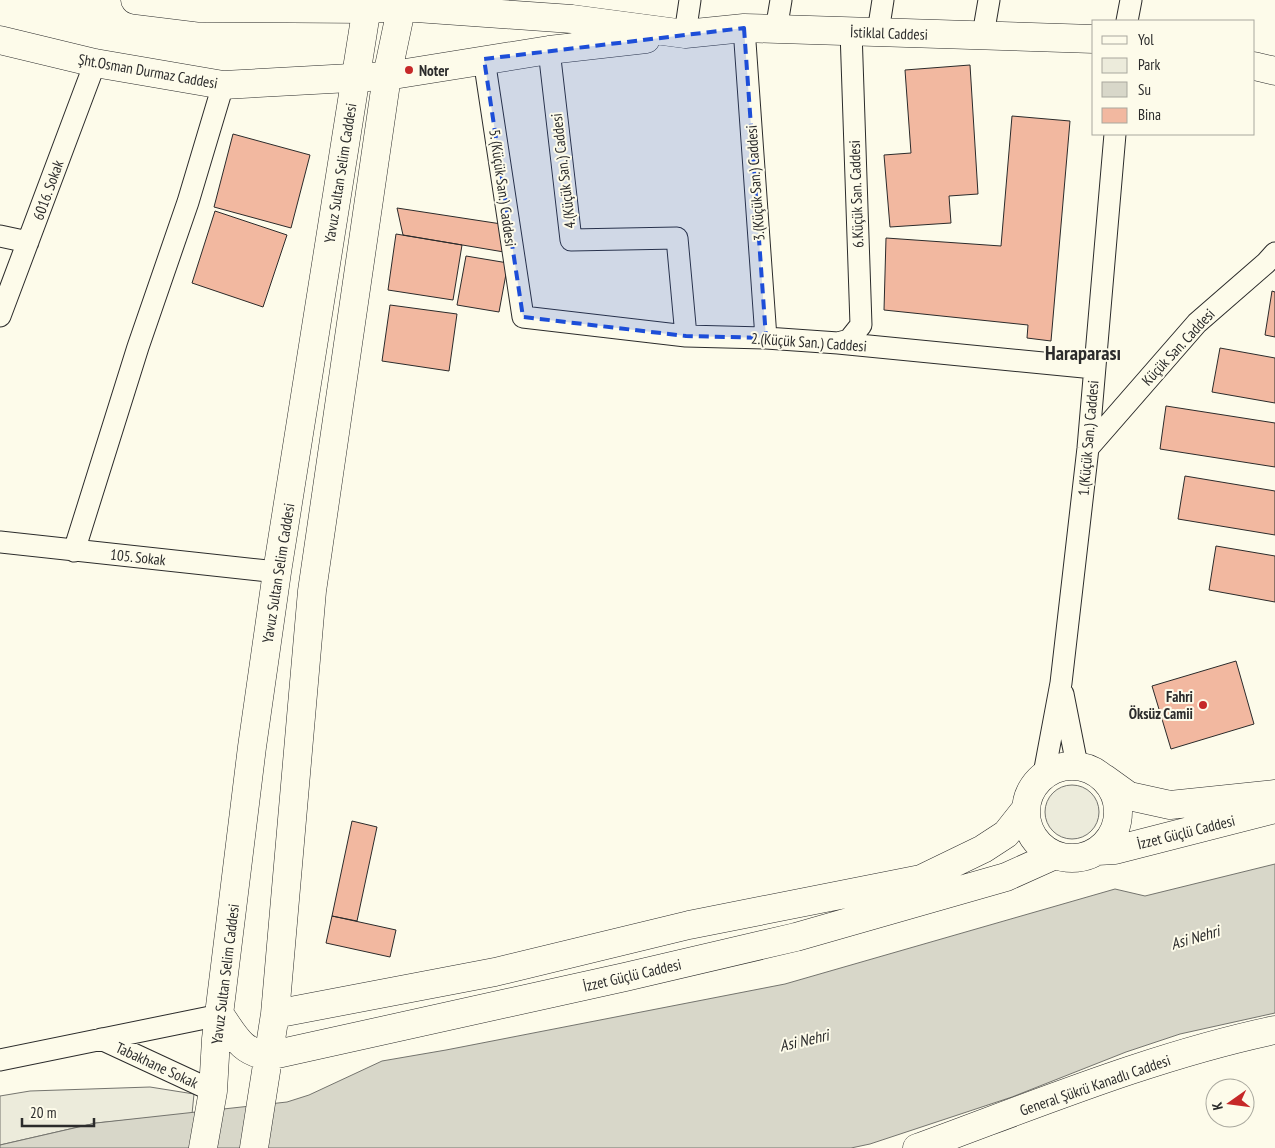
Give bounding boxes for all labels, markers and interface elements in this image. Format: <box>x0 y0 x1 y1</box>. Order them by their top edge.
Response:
legend <box>1092 20 1255 135</box>
street label: İstiklal Caddesi <box>850 22 928 44</box>
text: Yol <box>1138 30 1154 49</box>
street label: Şht.Osman Durmaz Caddesi <box>77 49 219 93</box>
text: Park <box>1138 55 1160 74</box>
place label: Noter <box>419 61 450 80</box>
marker: Noter <box>403 64 415 76</box>
text: Su <box>1138 80 1151 99</box>
street label: Yavuz Sultan Selim Caddesi <box>320 102 360 244</box>
text: Bina <box>1138 105 1161 124</box>
street label: 4.(Küçük San.) Caddesi <box>547 112 579 230</box>
street label: 3.(Küçük San.) Caddesi <box>741 125 769 241</box>
street label: 5. (Küçük San.) Caddesi <box>485 128 521 248</box>
street label: 6.Küçük San. Caddesi <box>845 140 867 248</box>
street label: 6016. Sokak <box>28 157 68 223</box>
street label: Küçük San. Caddesi <box>1137 305 1219 389</box>
street label: 2.(Küçük San.) Caddesi <box>751 328 867 356</box>
district label: Haraparası <box>1045 340 1121 366</box>
street label: 1.(Küçük San.) Caddesi <box>1073 379 1103 497</box>
street label: Yavuz Sultan Selim Caddesi <box>258 502 298 644</box>
street label: 105. Sokak <box>109 545 167 569</box>
place label: Fahri Öksüz Camii <box>1129 687 1193 723</box>
marker: Fahri Öksüz Camii <box>1197 699 1209 711</box>
street label: İzzet Güçlü Caddesi <box>1135 811 1237 853</box>
street label: Yavuz Sultan Selim Caddesi <box>207 903 243 1045</box>
water label: Asi Nehri <box>1168 920 1224 953</box>
street label: İzzet Güçlü Caddesi <box>581 954 683 996</box>
water label: Asi Nehri <box>777 1024 833 1055</box>
street label: Tabakhane Sokak <box>113 1038 201 1092</box>
street label: General Şükrü Kanadlı Caddesi <box>1017 1050 1173 1120</box>
north arrow <box>1205 1078 1255 1128</box>
scale bar <box>22 1096 95 1128</box>
text: K <box>1208 1100 1227 1112</box>
text: 20 m <box>30 1103 56 1122</box>

